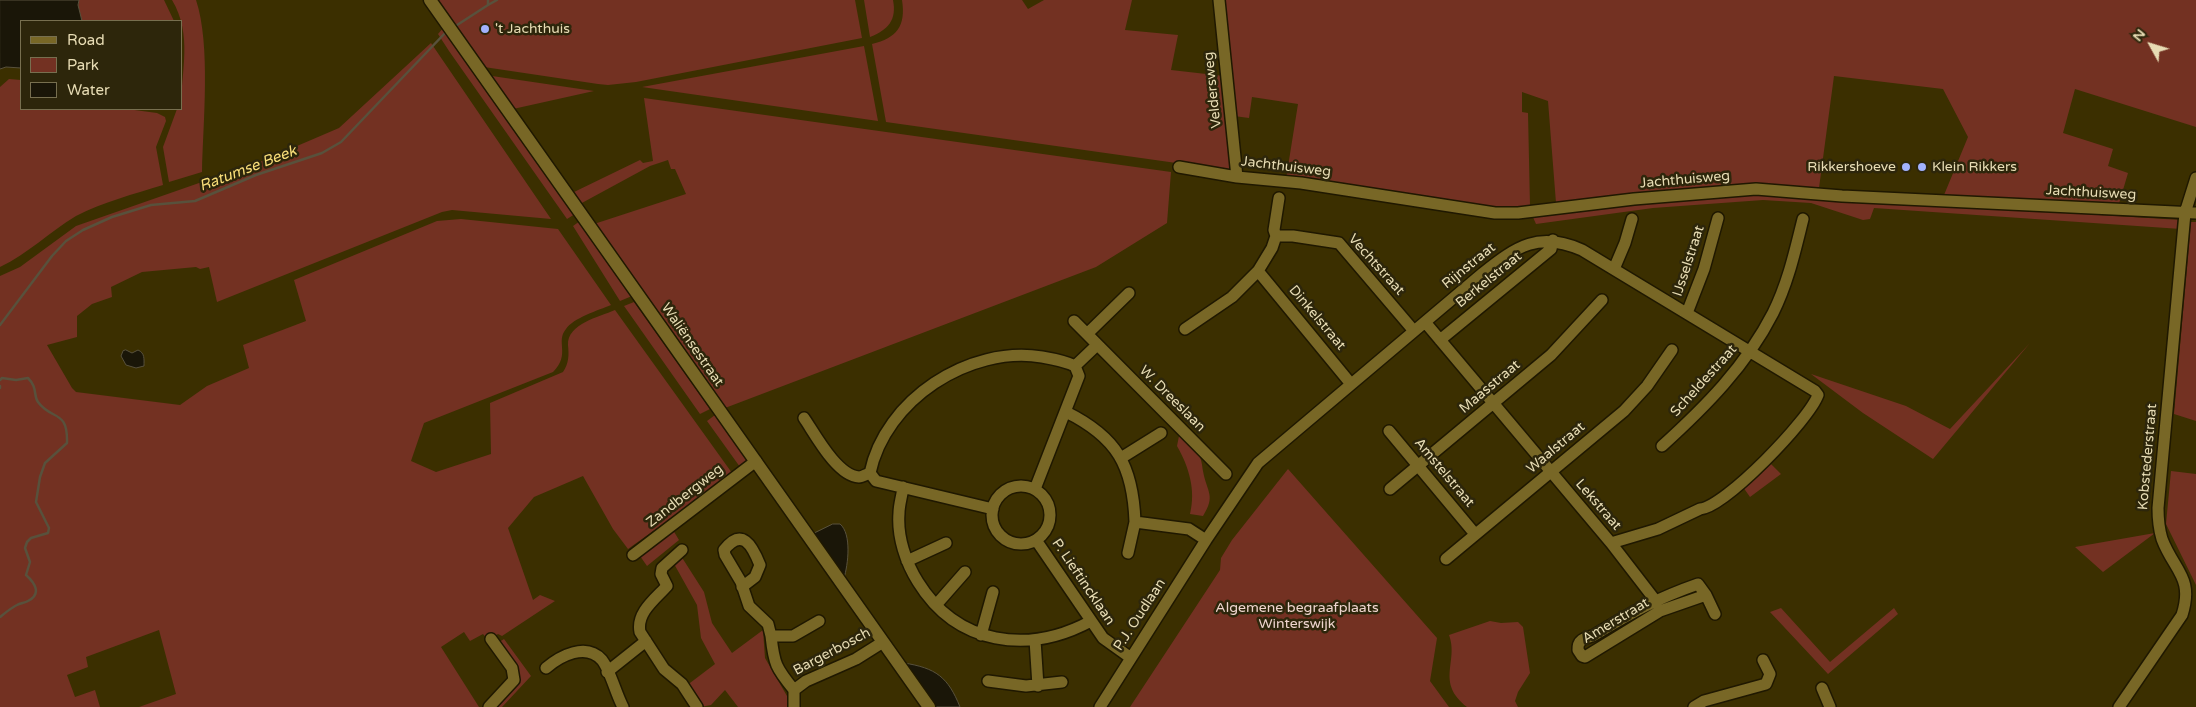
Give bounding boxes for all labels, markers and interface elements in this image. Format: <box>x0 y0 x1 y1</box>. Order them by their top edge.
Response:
legend <box>20 20 182 110</box>
north arrow <box>2126 20 2176 70</box>
place label: 't Jachthuis <box>495 21 570 37</box>
marker: 't Jachthuis <box>479 23 491 35</box>
text: N <box>2129 26 2149 45</box>
text: Road <box>67 31 105 49</box>
street label: Veldersweg <box>1201 51 1225 129</box>
text: Park <box>67 56 99 74</box>
text: Water <box>67 81 110 99</box>
water label: Ratumse Beek <box>197 142 299 196</box>
street label: Jachthuisweg <box>1240 153 1332 181</box>
place label: Rikkershoeve <box>1807 159 1896 175</box>
place label: Klein Rikkers <box>1932 159 2017 175</box>
marker: Rikkershoeve <box>1900 161 1912 173</box>
marker: Klein Rikkers <box>1916 161 1928 173</box>
street label: Jachthuisweg <box>1639 168 1731 192</box>
street label: Jachthuisweg <box>2045 182 2137 204</box>
street label: IJsselstraat <box>1670 223 1708 299</box>
street label: Vechtstraat <box>1344 231 1408 299</box>
street label: Rijnstraat <box>1439 239 1499 293</box>
street label: Berkelstraat <box>1453 248 1525 312</box>
street label: Dinkelstraat <box>1285 282 1349 354</box>
street label: Waliënsestraat <box>657 300 727 390</box>
street label: Scheldestraat <box>1667 342 1741 420</box>
street label: Maasstraat <box>1456 357 1524 417</box>
street label: W. Dreeslaan <box>1135 362 1209 436</box>
street label: Kobstederstraat <box>2135 403 2161 511</box>
street label: Waalstraat <box>1523 419 1589 477</box>
street label: Amstelstraat <box>1410 435 1478 511</box>
street label: Zandbergweg <box>643 461 727 531</box>
street label: Lekstraat <box>1571 476 1625 534</box>
street label: P. Lieftincklaan <box>1048 536 1118 628</box>
street label: P.J. Oudlaan <box>1110 576 1170 654</box>
street label: Amerstraat <box>1580 595 1652 647</box>
park label: Algemene begraafplaats Winterswijk <box>1215 600 1379 632</box>
street label: Bargerbosch <box>791 625 873 679</box>

